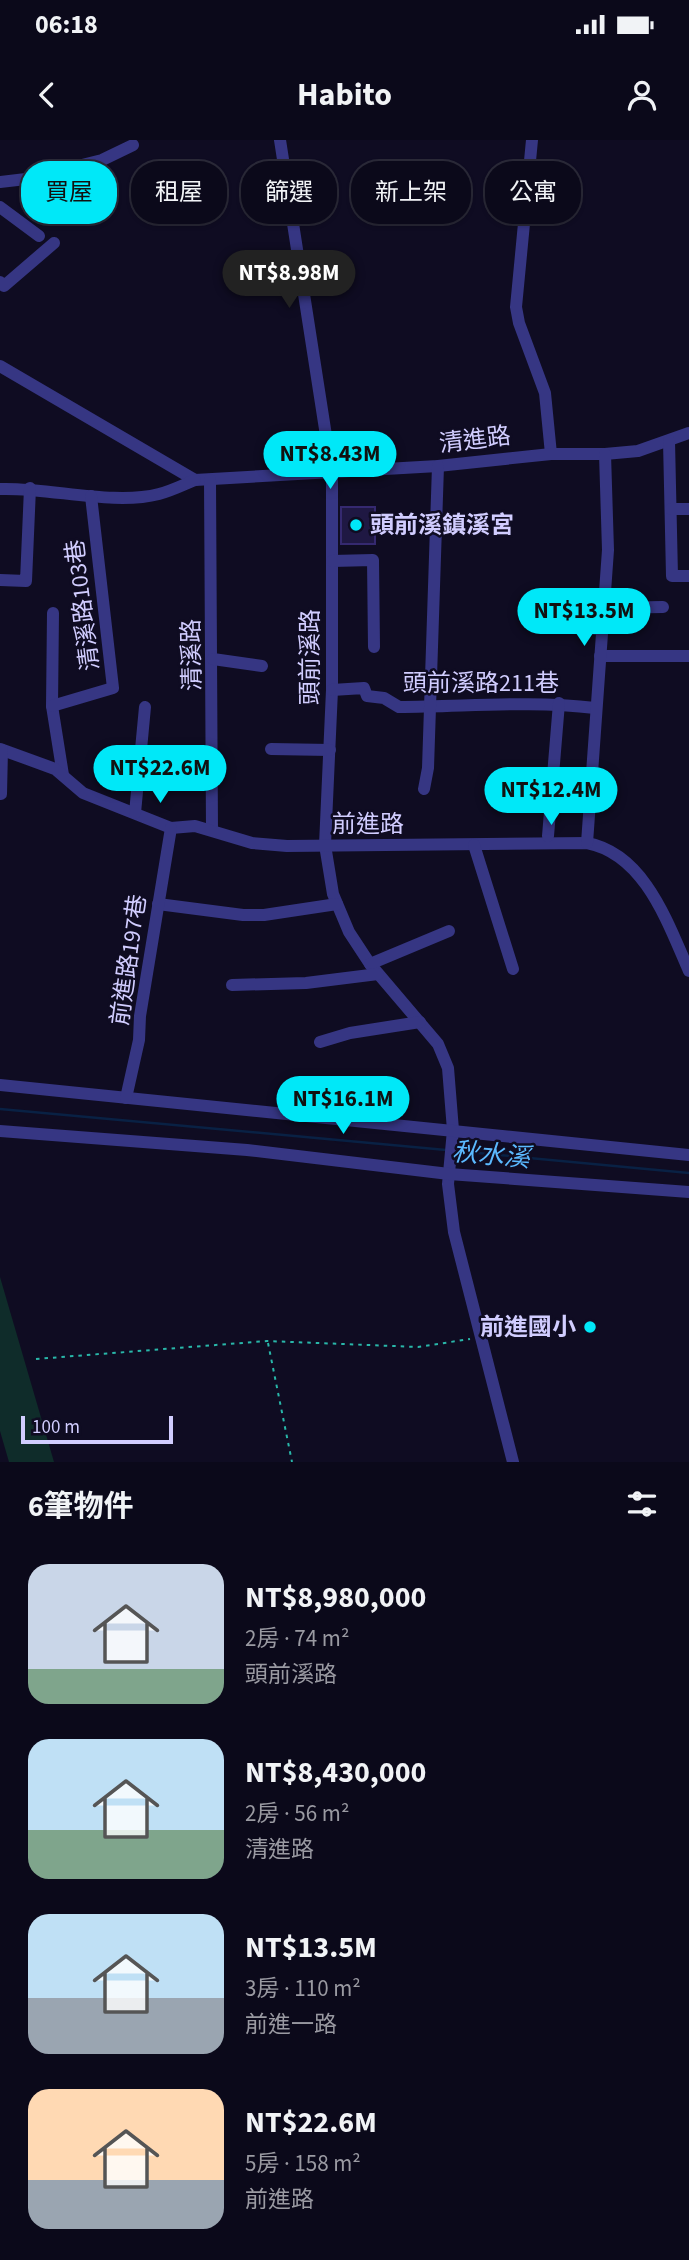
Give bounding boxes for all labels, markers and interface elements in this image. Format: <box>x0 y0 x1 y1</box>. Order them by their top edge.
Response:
text: 06:18 <box>35 6 98 43</box>
text: Habito <box>297 72 392 118</box>
icon: back <box>28 76 66 114</box>
icon: person <box>623 76 661 114</box>
chip: 買屋 <box>21 161 117 224</box>
chip: 租屋 <box>131 161 227 224</box>
chip: 篩選 <box>241 161 337 224</box>
chip: 新上架 <box>351 161 471 224</box>
chip: 公寓 <box>485 161 581 224</box>
pin: NT$8.98M <box>217 250 361 310</box>
text: NT$8.98M <box>238 256 340 289</box>
street label: 清進路 <box>437 418 513 462</box>
pin: NT$8.43M <box>258 432 402 491</box>
text: NT$8.43M <box>279 437 381 470</box>
place label: 頭前溪鎮溪宮 <box>370 508 514 543</box>
marker: 頭前溪鎮溪宮 <box>348 517 364 533</box>
street label: 清溪路103巷 <box>58 537 108 673</box>
pin: NT$13.5M <box>512 588 656 648</box>
text: NT$13.5M <box>533 594 635 627</box>
street label: 頭前溪路 <box>293 609 328 705</box>
street label: 清溪路 <box>174 619 210 691</box>
street label: 頭前溪路211巷 <box>403 666 559 701</box>
pin: NT$22.6M <box>88 746 232 805</box>
text: NT$22.6M <box>109 751 211 784</box>
pin: NT$12.4M <box>479 768 623 827</box>
text: NT$12.4M <box>500 773 602 806</box>
street label: 前進路 <box>332 807 404 842</box>
street label: 前進路197巷 <box>102 892 156 1028</box>
pin: NT$16.1M <box>271 1076 415 1136</box>
text: NT$16.1M <box>292 1082 394 1115</box>
water label: 秋水溪 <box>451 1133 535 1177</box>
place label: 前進國小 <box>480 1310 576 1345</box>
marker: 前進國小 <box>582 1319 598 1335</box>
scale bar <box>21 1413 173 1445</box>
text: 100 m <box>32 1414 80 1441</box>
text: 6筆物件 <box>28 1485 134 1528</box>
icon: filters <box>623 1485 661 1523</box>
text: NT$8,980,000 <box>245 1576 426 1619</box>
icon: home <box>84 1592 168 1676</box>
text: 2房 · 74 m² <box>245 1622 349 1655</box>
text: 頭前溪路 <box>245 1658 337 1691</box>
text: NT$8,430,000 <box>245 1751 426 1794</box>
icon: home <box>84 1767 168 1851</box>
text: 2房 · 56 m² <box>245 1797 349 1830</box>
text: 清進路 <box>245 1833 314 1866</box>
text: NT$13.5M <box>245 1926 377 1969</box>
icon: home <box>84 1942 168 2026</box>
text: 3房 · 110 m² <box>245 1972 361 2005</box>
text: 前進一路 <box>245 2008 337 2041</box>
text: NT$22.6M <box>245 2101 377 2144</box>
icon: home <box>84 2117 168 2201</box>
text: 5房 · 158 m² <box>245 2147 361 2180</box>
text: 前進路 <box>245 2183 314 2216</box>

